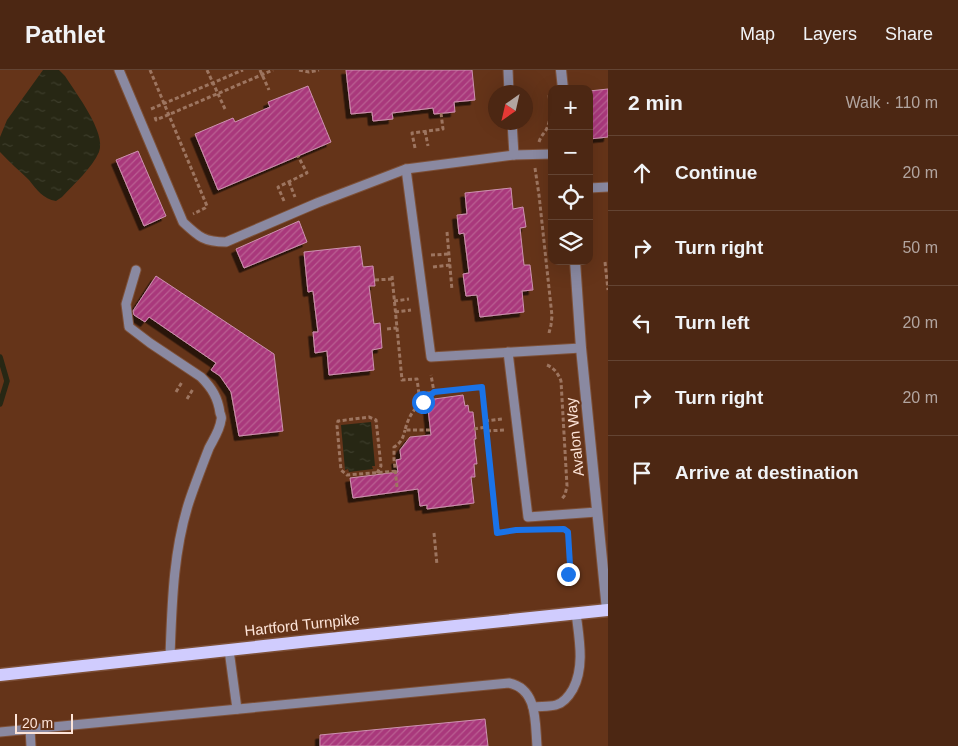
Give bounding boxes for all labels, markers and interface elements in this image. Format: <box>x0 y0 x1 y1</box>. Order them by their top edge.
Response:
text: Pathlet <box>25 21 105 48</box>
text: Map <box>740 24 775 44</box>
text: Layers <box>803 24 857 44</box>
text: Share <box>885 24 933 44</box>
north arrow <box>488 85 533 130</box>
map controls <box>548 85 593 265</box>
button: + <box>548 85 593 130</box>
text: 2 min <box>628 91 683 114</box>
text: Walk · 110 m <box>846 94 938 111</box>
button: − <box>548 130 593 175</box>
icon: ahead <box>628 159 656 187</box>
text: Continue <box>675 162 757 183</box>
text: 20 m <box>902 164 938 181</box>
button: locate <box>548 175 593 220</box>
button: layers <box>548 220 593 265</box>
icon: right <box>628 234 656 262</box>
text: Turn right <box>675 237 763 258</box>
text: 50 m <box>902 239 938 256</box>
icon: left <box>628 309 656 337</box>
text: Turn left <box>675 312 750 333</box>
text: 20 m <box>902 314 938 331</box>
icon: right <box>628 384 656 412</box>
text: Turn right <box>675 387 763 408</box>
text: 20 m <box>902 389 938 406</box>
route start <box>412 391 435 414</box>
street label: Avalon Way <box>562 396 587 477</box>
icon: arrive <box>628 459 656 487</box>
text: Arrive at destination <box>675 462 859 483</box>
route end <box>557 563 580 586</box>
street label: Hartford Turnpike <box>243 610 360 639</box>
scale bar <box>15 711 72 734</box>
text: 20 m <box>22 715 53 731</box>

